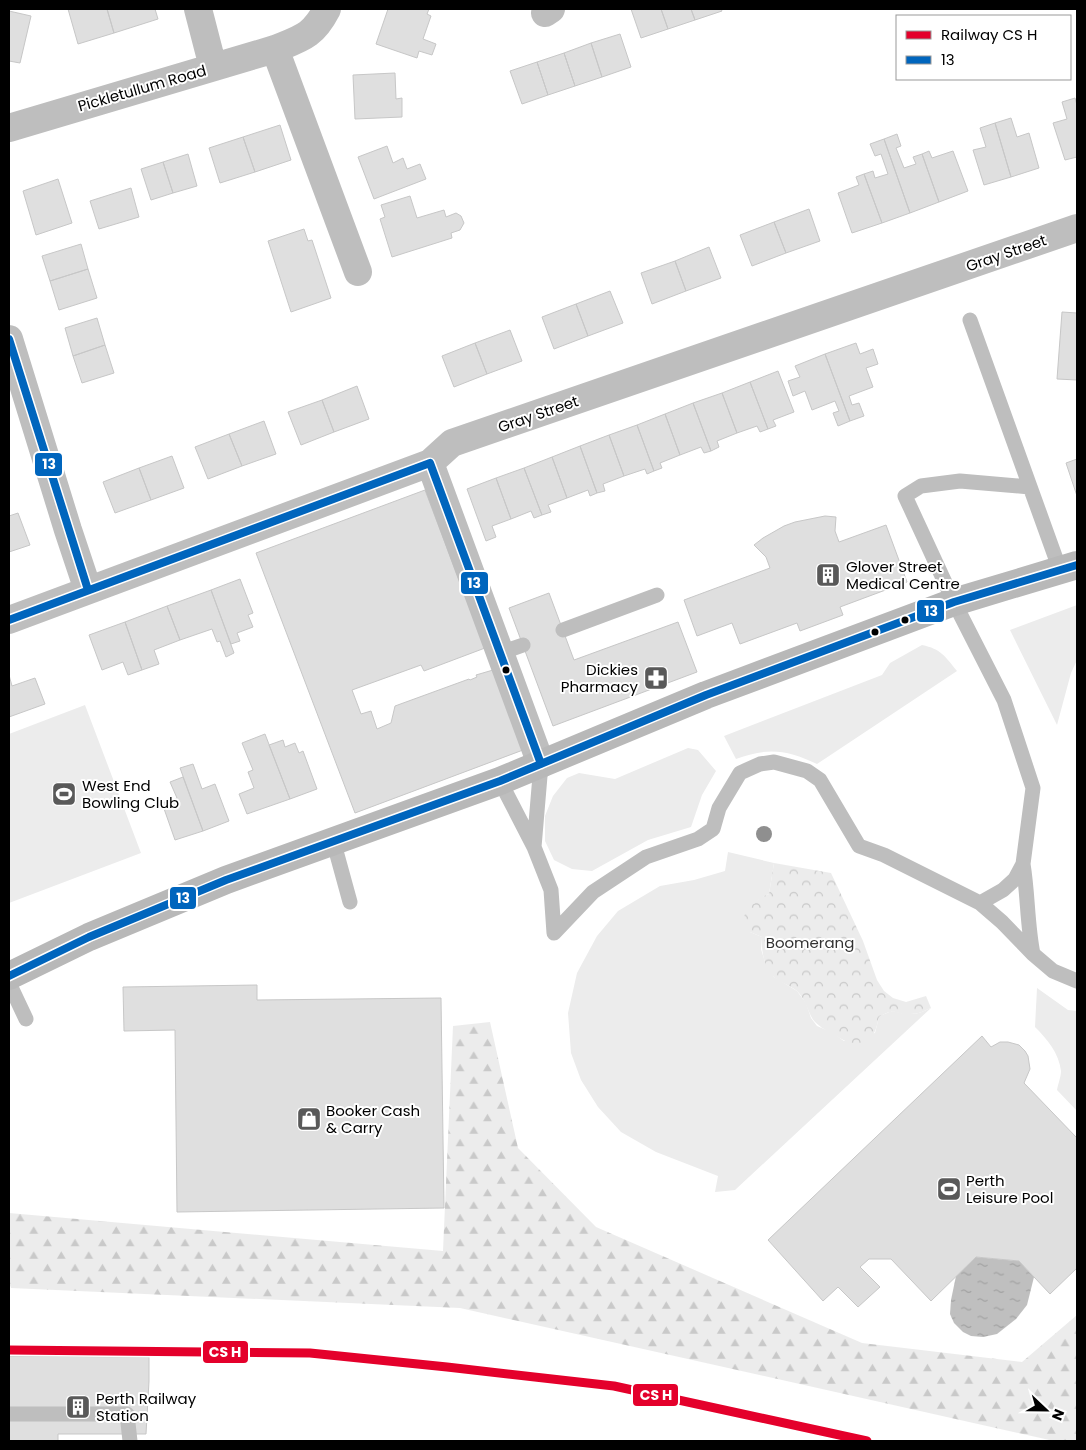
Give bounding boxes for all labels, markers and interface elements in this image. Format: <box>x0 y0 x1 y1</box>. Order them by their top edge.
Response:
legend <box>896 15 1071 80</box>
text: Railway CS H <box>941 24 1037 45</box>
text: 13 <box>941 49 955 70</box>
street label: Pickletullum Road <box>75 60 209 116</box>
street label: Gray Street <box>963 229 1049 277</box>
street label: Gray Street <box>495 390 581 438</box>
line badge: 13 <box>34 452 63 477</box>
text: 13 <box>42 454 56 474</box>
place label: Glover Street Medical Centre <box>846 556 960 594</box>
building icon: Glover Street Medical Centre <box>815 562 841 588</box>
line badge: 13 <box>460 571 489 595</box>
text: 13 <box>467 573 481 593</box>
line badge: 13 <box>916 599 945 623</box>
text: 13 <box>924 601 938 621</box>
unlabelled marker <box>900 615 910 625</box>
unlabelled marker <box>870 627 880 637</box>
place label: Dickies Pharmacy <box>561 659 639 697</box>
unlabelled marker <box>501 665 511 675</box>
pharmacy icon: Dickies Pharmacy <box>643 665 669 691</box>
place label: West End Bowling Club <box>82 775 179 813</box>
sports icon: West End Bowling Club <box>51 781 77 807</box>
line badge: 13 <box>169 886 197 910</box>
text: 13 <box>176 888 190 908</box>
park label: Boomerang <box>766 932 854 953</box>
place label: Booker Cash & Carry <box>326 1100 420 1138</box>
shop icon: Booker Cash & Carry <box>296 1106 322 1132</box>
place label: Perth Leisure Pool <box>966 1170 1053 1208</box>
sports icon: Perth Leisure Pool <box>936 1176 962 1202</box>
line badge: CS H <box>202 1340 249 1364</box>
text: CS H <box>209 1342 241 1362</box>
line badge: CS H <box>632 1383 679 1407</box>
text: CS H <box>640 1385 672 1405</box>
north arrow <box>1021 1385 1071 1435</box>
place label: Perth Railway Station <box>96 1388 197 1426</box>
building icon: Perth Railway Station <box>65 1394 91 1420</box>
text: N <box>1047 1406 1069 1423</box>

